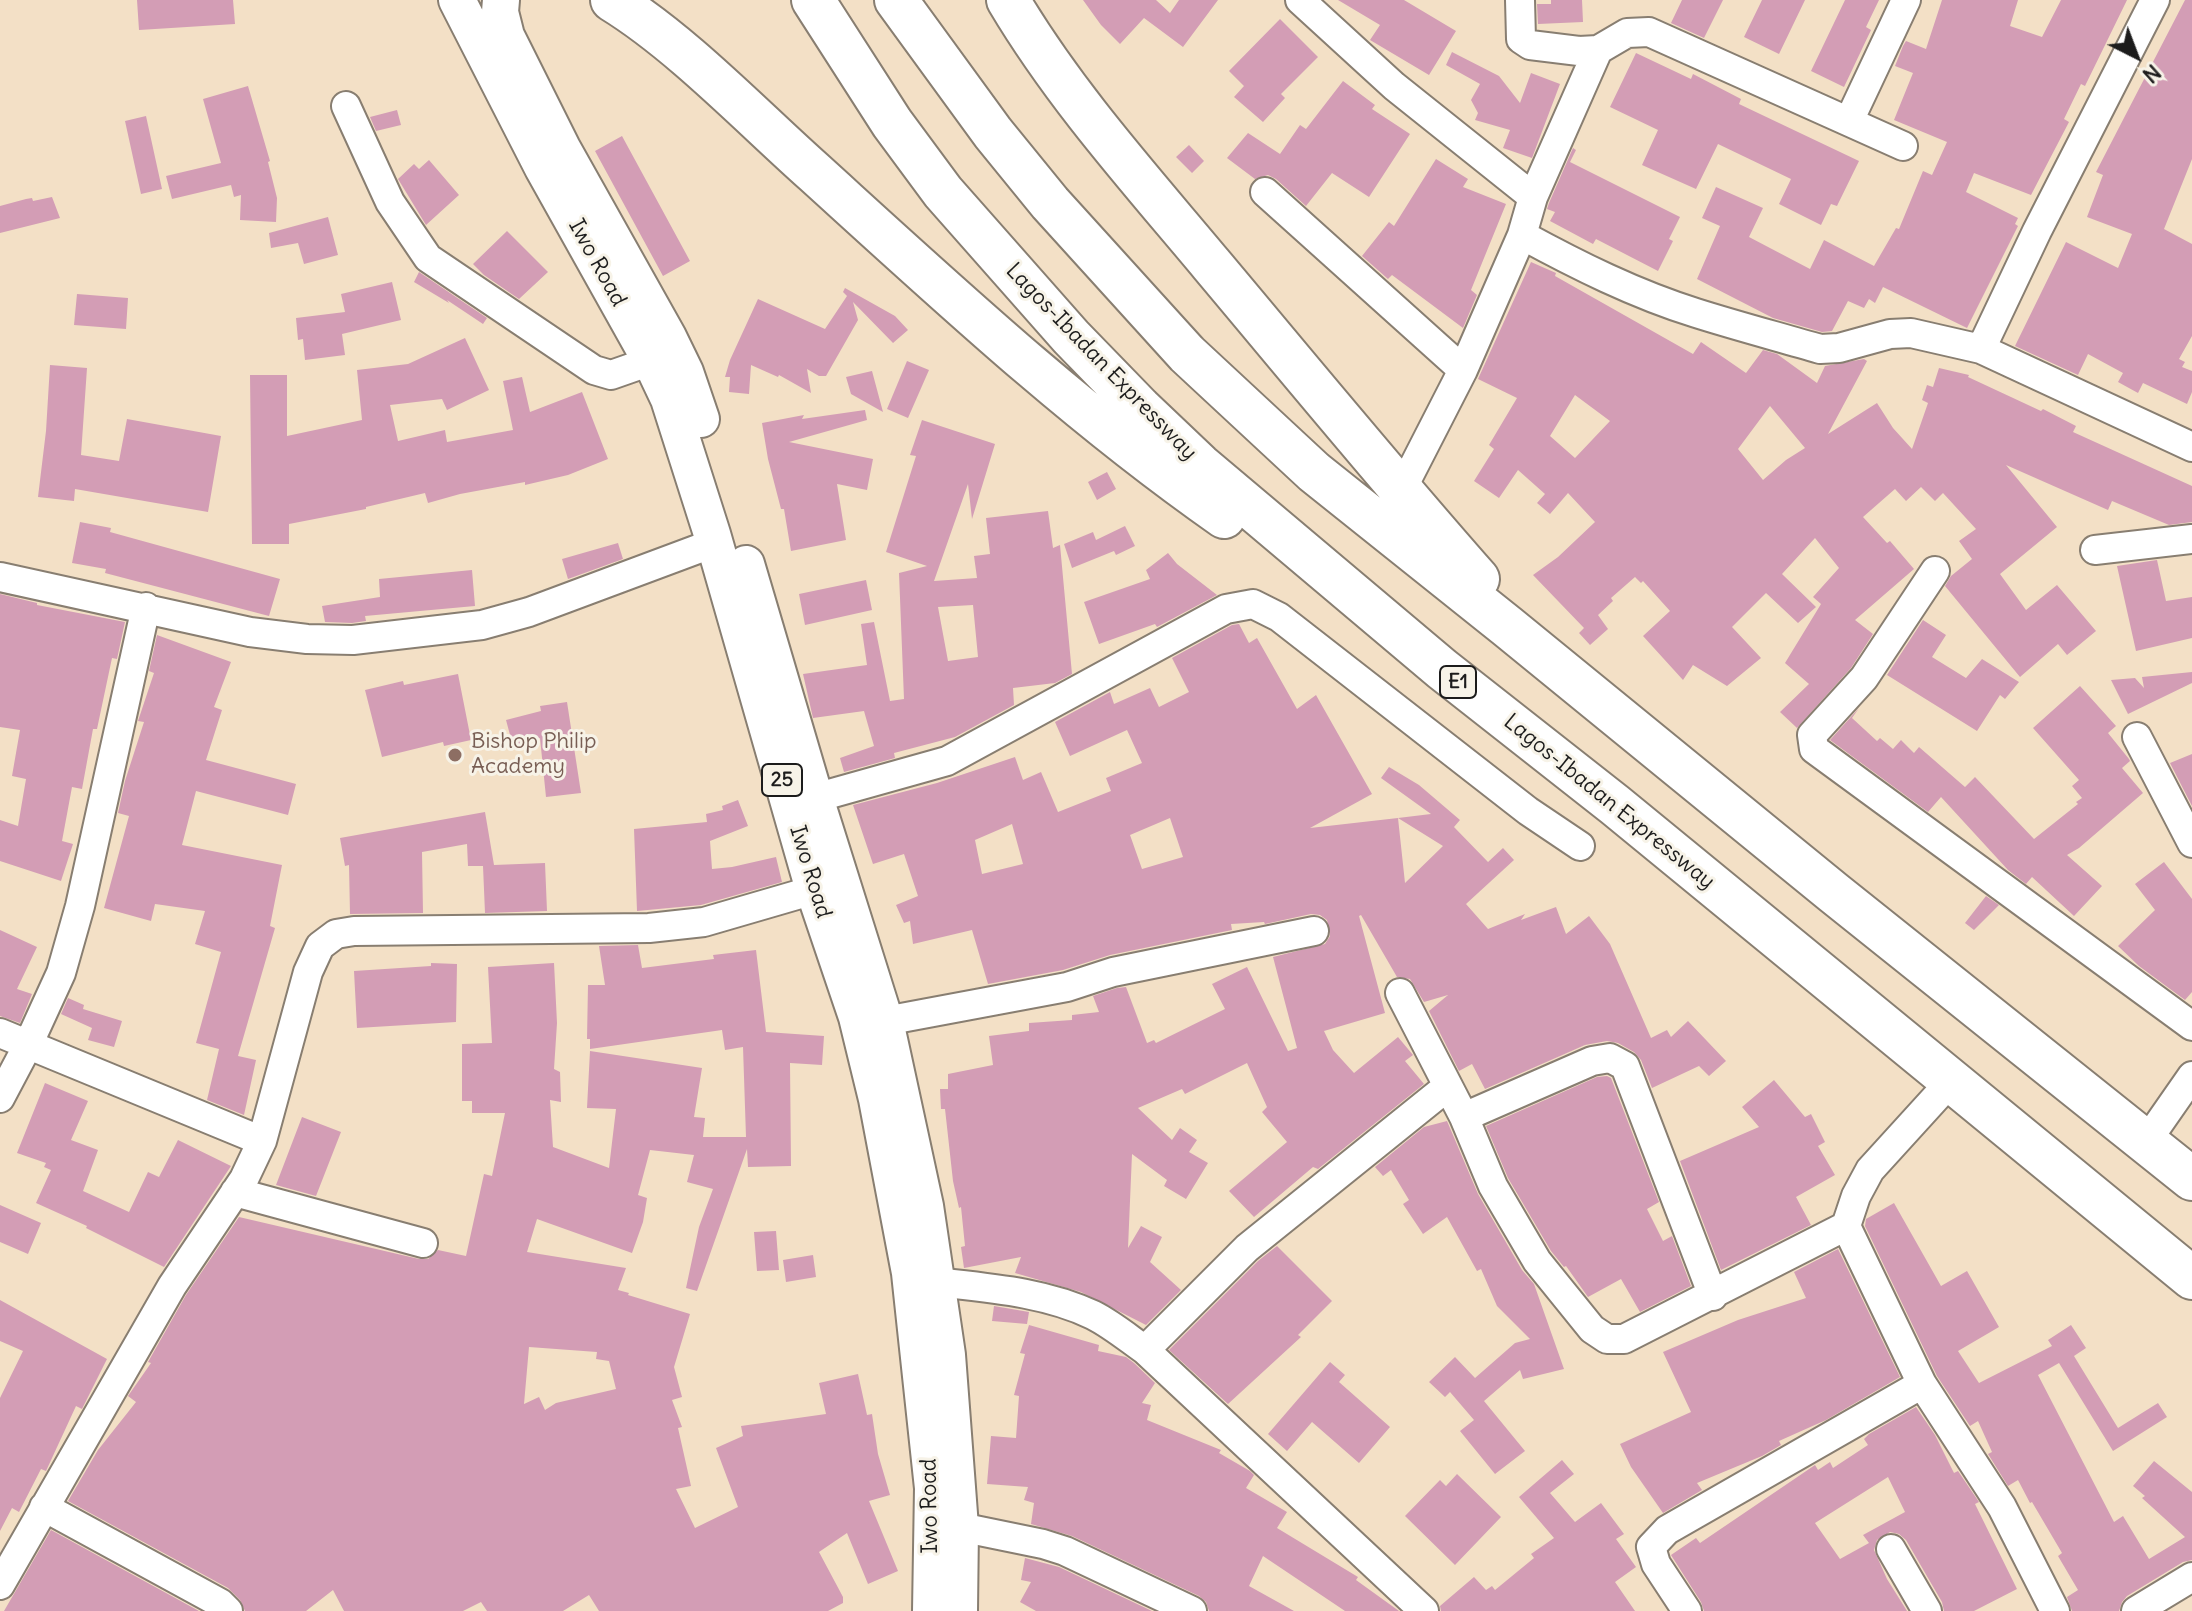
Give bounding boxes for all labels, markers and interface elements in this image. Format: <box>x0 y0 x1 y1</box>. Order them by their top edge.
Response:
north arrow <box>2096 16 2176 96</box>
text: N <box>2137 58 2167 89</box>
street label: Iwo Road <box>562 215 632 311</box>
street label: Lagos-Ibadan Expressway <box>1000 258 1202 466</box>
road number: E1 <box>1440 666 1476 698</box>
street label: Lagos-Ibadan Expressway <box>1498 709 1720 895</box>
place label: Bishop Philip Academy <box>471 729 596 780</box>
marker: Bishop Philip Academy <box>446 746 464 764</box>
road number: 25 <box>762 764 802 796</box>
street label: Iwo Road <box>783 823 837 921</box>
street label: Iwo Road <box>916 1458 944 1554</box>

